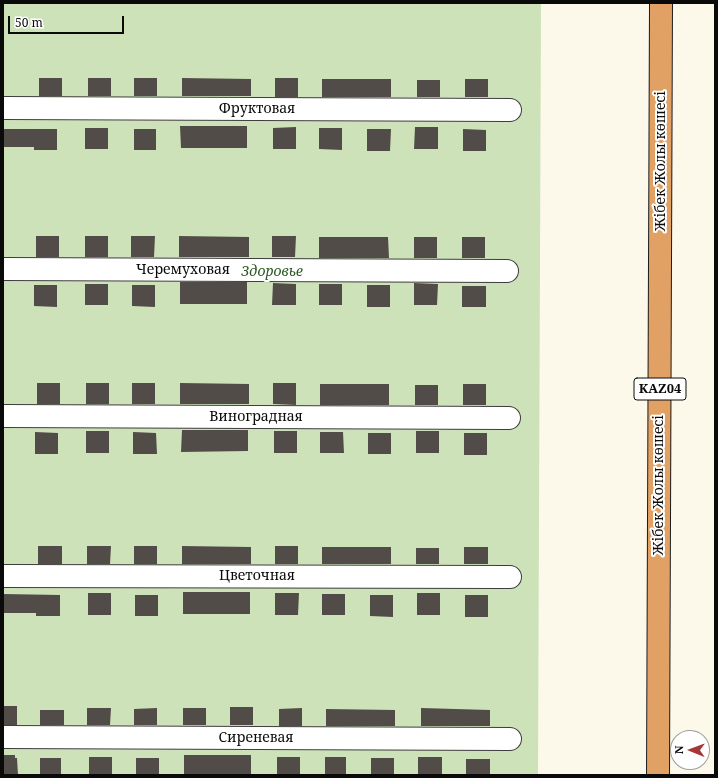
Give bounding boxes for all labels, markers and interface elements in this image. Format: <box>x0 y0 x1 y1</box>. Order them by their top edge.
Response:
scale bar <box>10 8 126 34</box>
text: 50 m <box>15 14 43 31</box>
street label: Жібек Жолы көшесі <box>653 91 669 231</box>
street label: Фруктовая <box>219 101 295 117</box>
street label: Черемуховая <box>136 262 230 278</box>
park label: Здоровье <box>241 264 303 280</box>
road number: KАZ04 <box>634 378 686 400</box>
street label: Виноградная <box>209 409 303 425</box>
street label: Жібек Жолы көшесі <box>651 415 667 555</box>
street label: Цветочная <box>219 568 295 584</box>
street label: Сиреневая <box>219 730 293 746</box>
north arrow <box>670 730 710 770</box>
text: N <box>671 745 686 754</box>

